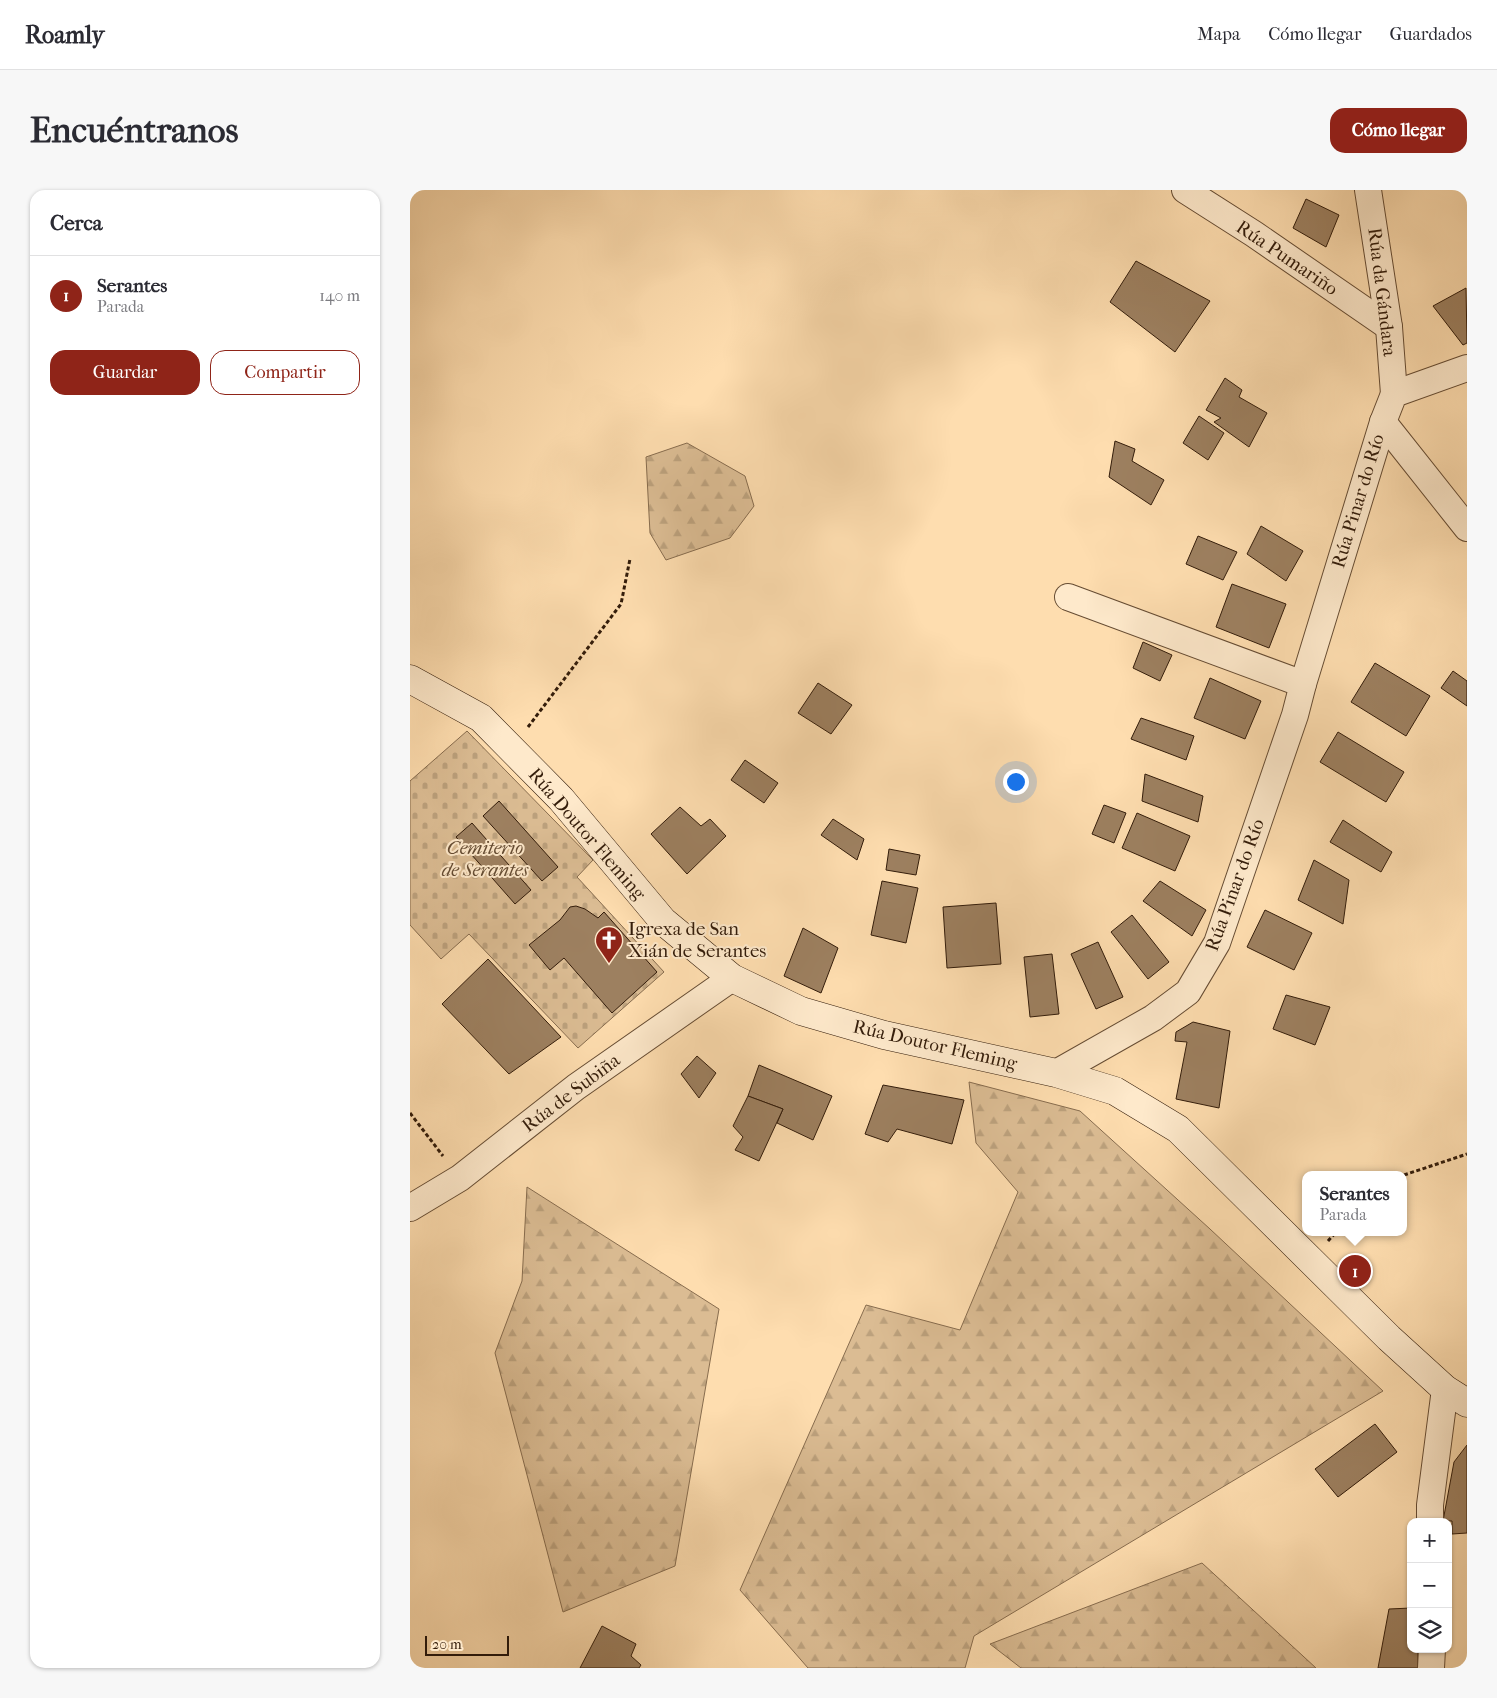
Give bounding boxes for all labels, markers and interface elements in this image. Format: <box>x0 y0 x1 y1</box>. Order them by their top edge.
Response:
text: Roamly <box>25 21 104 49</box>
text: Mapa <box>1197 24 1240 45</box>
text: Cómo llegar <box>1268 24 1362 45</box>
text: Guardados <box>1390 24 1472 45</box>
button: Cómo llegar <box>1330 108 1467 153</box>
text: Encuéntranos <box>30 110 238 151</box>
text: Cerca <box>50 211 102 235</box>
street label: Rúa Pumariño <box>1232 216 1342 300</box>
street label: Rúa da Gándara <box>1363 226 1401 358</box>
text: Serantes <box>97 275 167 297</box>
text: 1 <box>63 286 69 305</box>
text: 140 m <box>319 286 360 305</box>
text: Parada <box>97 297 144 316</box>
button: Guardar <box>50 350 200 395</box>
button: Compartir <box>210 350 360 395</box>
street label: Rúa Pinar do Río <box>1327 431 1389 571</box>
street label: Rúa Doutor Fleming <box>524 764 651 905</box>
your location <box>1003 769 1029 795</box>
street label: Rúa Pinar do Río <box>1201 816 1269 954</box>
park label: Cemiterio de Serantes <box>442 837 529 881</box>
place label: Igrexa de San Xián de Serantes <box>628 918 766 962</box>
church icon: Igrexa de San Xián de Serantes <box>594 925 624 964</box>
street label: Rúa Doutor Fleming <box>851 1015 1020 1075</box>
street label: Rúa de Subiña <box>518 1049 624 1137</box>
popup <box>1302 1171 1407 1236</box>
text: Serantes <box>1319 1183 1390 1205</box>
text: Parada <box>1319 1205 1367 1224</box>
pin: 1 <box>1339 1252 1371 1290</box>
map controls <box>1407 1518 1452 1653</box>
button: + <box>1407 1518 1452 1563</box>
button: − <box>1407 1563 1452 1608</box>
button: layers <box>1407 1608 1452 1653</box>
scale bar <box>425 1633 509 1656</box>
text: 20 m <box>432 1636 462 1653</box>

